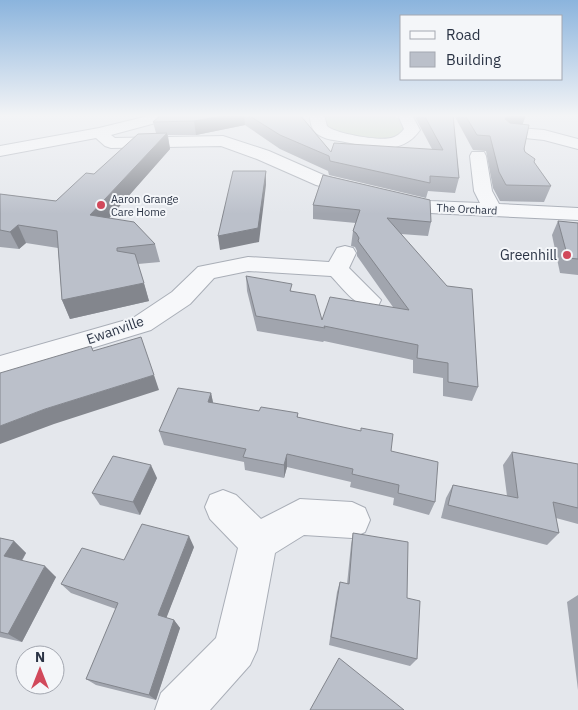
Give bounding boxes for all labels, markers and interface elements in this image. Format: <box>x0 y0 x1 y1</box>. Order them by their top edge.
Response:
legend <box>400 15 563 80</box>
text: Road <box>446 25 481 44</box>
text: Building <box>446 50 501 69</box>
place label: Aaron Grange Care Home <box>111 192 179 219</box>
marker: Aaron Grange Care Home <box>95 199 107 211</box>
street label: The Orchard <box>436 200 498 218</box>
place label: Greenhill <box>500 246 557 264</box>
marker: Greenhill <box>561 249 573 261</box>
street label: Ewanville <box>84 312 146 348</box>
north arrow <box>15 645 65 695</box>
text: N <box>35 648 45 666</box>

